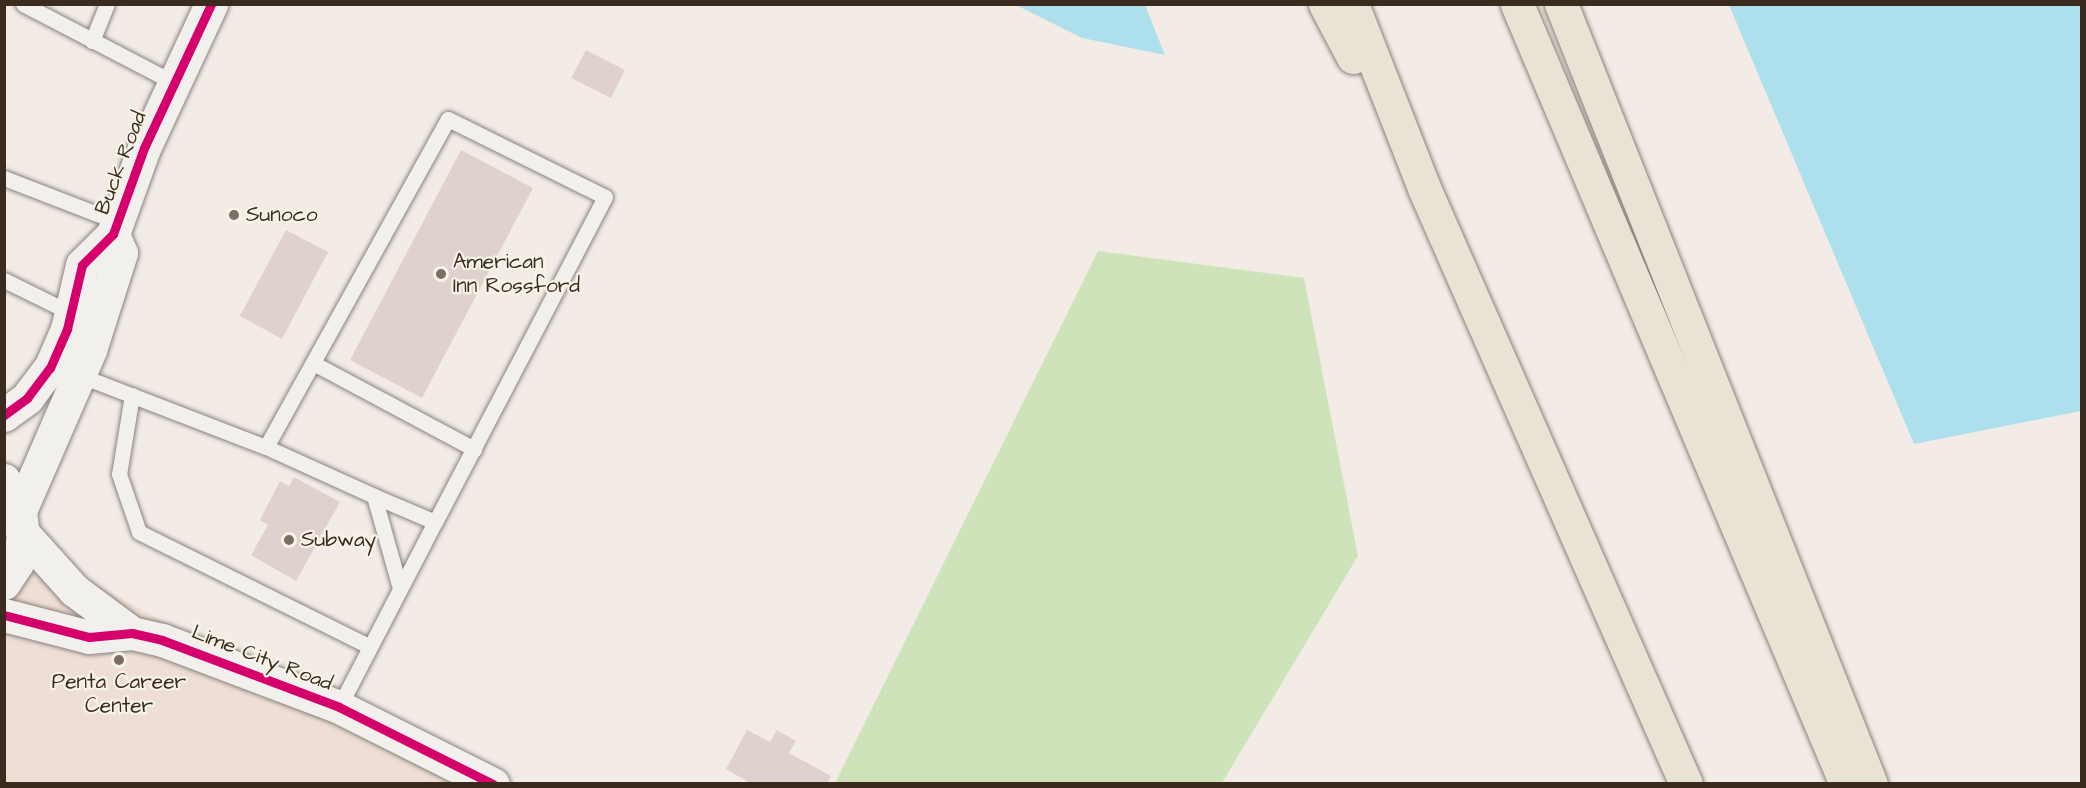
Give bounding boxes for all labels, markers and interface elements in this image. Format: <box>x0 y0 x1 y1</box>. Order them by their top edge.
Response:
street label: Buck Road <box>90 108 152 218</box>
place label: Sunoco <box>246 202 318 228</box>
marker: Sunoco <box>227 208 241 222</box>
place label: American Inn Rossford <box>453 249 580 299</box>
marker: American Inn Rossford <box>434 267 448 281</box>
place label: Subway <box>301 527 376 553</box>
marker: Subway <box>282 533 296 547</box>
street label: Lime City Road <box>188 620 336 696</box>
marker: Penta Career Center <box>112 653 126 667</box>
place label: Penta Career Center <box>52 669 186 719</box>

